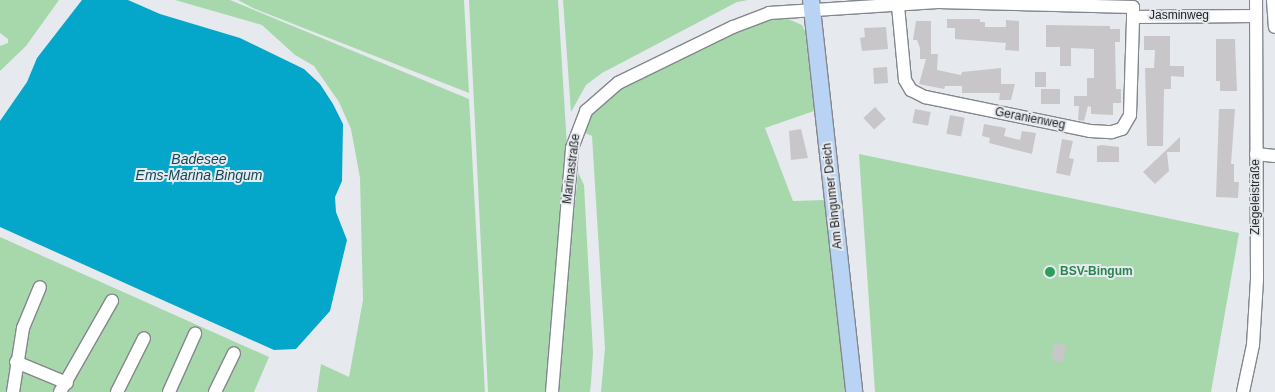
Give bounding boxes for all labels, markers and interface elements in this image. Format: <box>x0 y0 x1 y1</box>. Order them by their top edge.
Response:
street label: Jasminweg <box>1149 9 1209 23</box>
street label: Geranienweg <box>994 105 1066 133</box>
street label: Marinastraße <box>561 133 583 205</box>
street label: Am Bingumer Deich <box>820 142 846 250</box>
water label: Badesee Ems-Marina Bingum <box>136 151 262 184</box>
street label: Ziegeleistraße <box>1249 159 1263 235</box>
place label: BSV-Bingum <box>1060 265 1133 279</box>
marker: BSV-Bingum <box>1044 266 1056 278</box>

